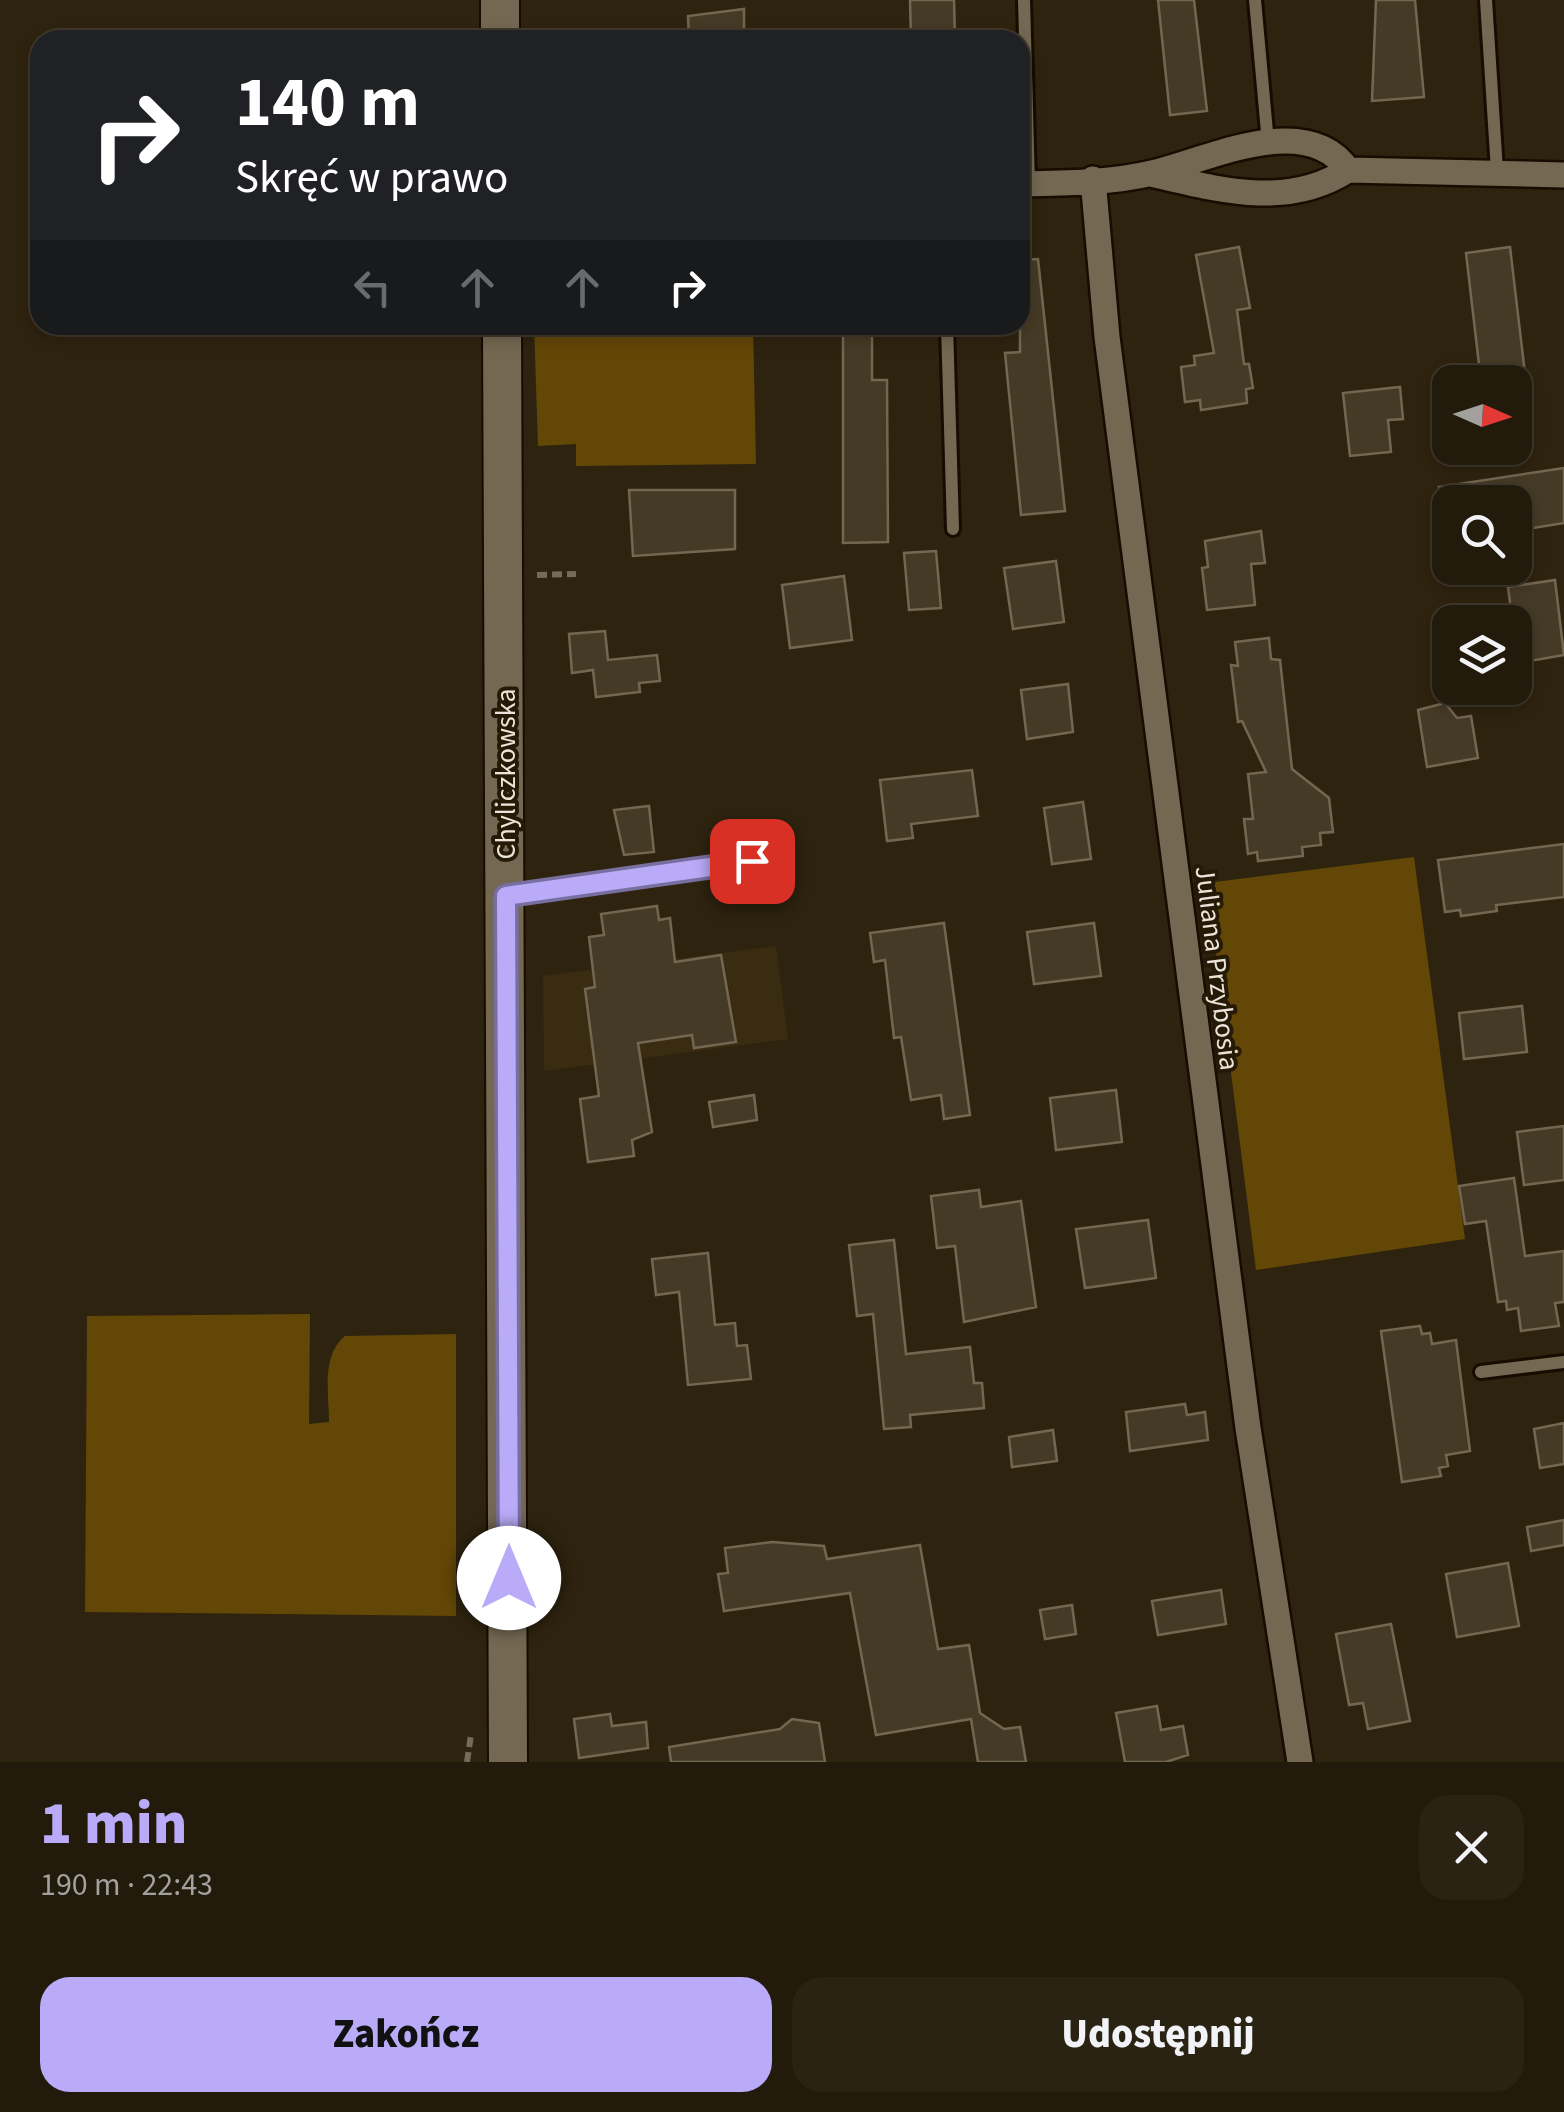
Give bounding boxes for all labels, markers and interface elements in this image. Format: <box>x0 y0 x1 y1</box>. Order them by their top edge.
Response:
text: 140 m <box>235 53 420 153</box>
icon: right <box>70 70 200 200</box>
text: Skręć w prawo <box>235 146 508 210</box>
icon: left <box>345 260 400 315</box>
icon: ahead <box>450 260 505 315</box>
icon: ahead <box>555 260 610 315</box>
icon: right <box>660 260 715 315</box>
north arrow <box>1432 365 1532 465</box>
map controls <box>1432 365 1532 705</box>
button: search <box>1432 485 1532 585</box>
button: layers <box>1432 605 1532 705</box>
street label: Chyliczkowska <box>486 689 526 859</box>
pin <box>710 819 795 904</box>
icon: arrive <box>725 834 780 889</box>
street label: Juliana Przybosia <box>1185 864 1249 1073</box>
position arrow <box>457 1526 561 1630</box>
text: 1 min <box>40 1782 187 1867</box>
button: close <box>1419 1795 1524 1900</box>
text: 190 m · 22:43 <box>40 1862 213 1908</box>
button: Zakończ <box>40 1977 772 2092</box>
button: Udostępnij <box>792 1977 1524 2092</box>

